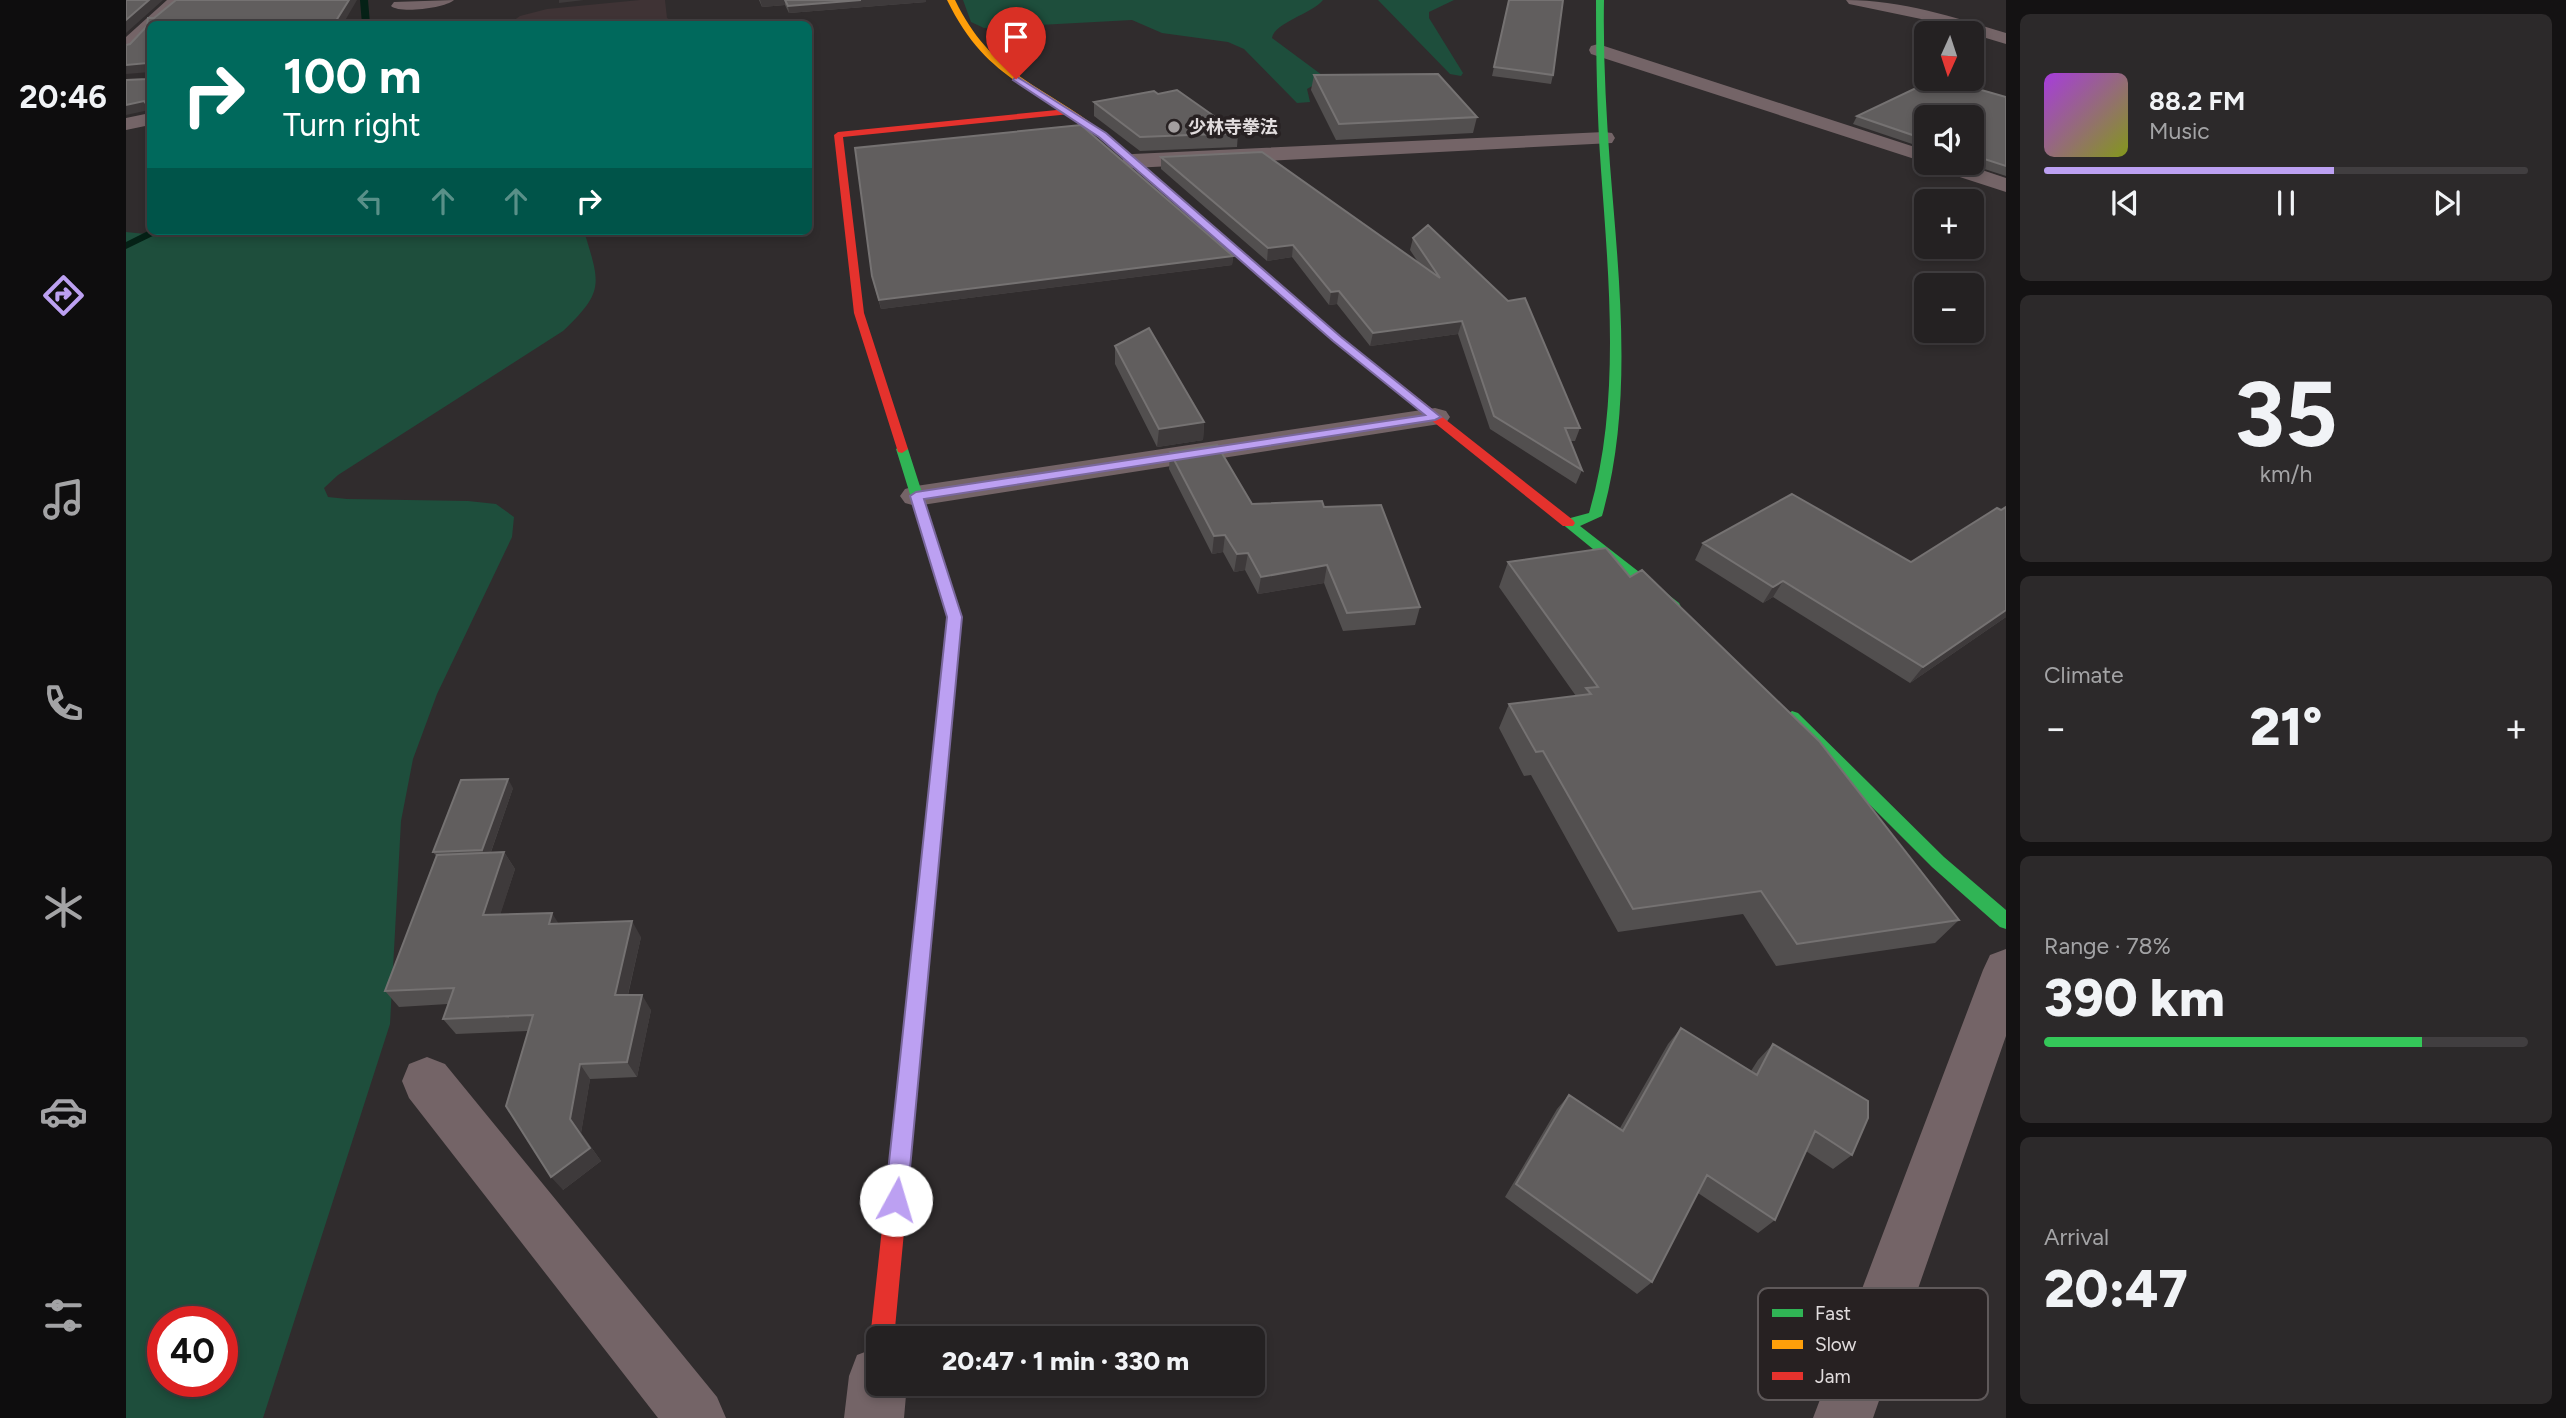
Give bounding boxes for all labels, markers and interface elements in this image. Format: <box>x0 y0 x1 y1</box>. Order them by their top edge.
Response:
pin <box>986 7 1046 79</box>
icon: arrive <box>997 18 1035 56</box>
north arrow <box>1914 21 1984 91</box>
map controls <box>1914 21 1984 343</box>
text: 100 m <box>283 46 422 105</box>
icon: right <box>168 49 259 140</box>
text: 20:46 <box>19 78 107 116</box>
text: 88.2 FM <box>2149 85 2245 117</box>
button: sound <box>1914 105 1984 175</box>
text: Turn right <box>283 106 421 144</box>
place label: 少林寺拳法 <box>1188 116 1278 138</box>
text: Music <box>2149 117 2210 145</box>
marker: 少林寺拳法 <box>1166 119 1182 135</box>
icon: left <box>351 182 389 220</box>
icon: ahead <box>424 182 462 220</box>
icon: ahead <box>497 182 535 220</box>
icon: right <box>570 182 608 220</box>
icon: previous <box>2106 184 2144 222</box>
icon: pause <box>2267 184 2305 222</box>
icon: next <box>2428 184 2466 222</box>
button: + <box>1914 189 1984 259</box>
icon: directions <box>39 271 88 320</box>
button: − <box>1914 273 1984 343</box>
text: 35 <box>2234 360 2338 469</box>
text: km/h <box>2260 460 2312 488</box>
icon: music <box>39 475 88 524</box>
text: Climate <box>2044 661 2123 689</box>
icon: phone <box>39 679 88 728</box>
text: 21° <box>2250 696 2322 758</box>
text: − <box>2044 705 2068 751</box>
text: + <box>2504 705 2528 751</box>
icon: climate <box>39 883 88 932</box>
text: Range · 78% <box>2044 932 2171 960</box>
text: 390 km <box>2044 967 2225 1029</box>
icon: car <box>39 1087 88 1136</box>
position arrow <box>859 1163 933 1237</box>
text: Arrival <box>2044 1223 2109 1251</box>
text: 20:47 <box>2044 1258 2188 1320</box>
legend <box>1758 1288 1988 1400</box>
icon: filters <box>39 1291 88 1340</box>
text: Fast <box>1815 1302 1851 1325</box>
speed limit sign: 40 <box>147 1306 238 1397</box>
text: Slow <box>1815 1333 1857 1356</box>
text: 20:47 · 1 min · 330 m <box>942 1345 1189 1377</box>
text: Jam <box>1815 1365 1851 1388</box>

